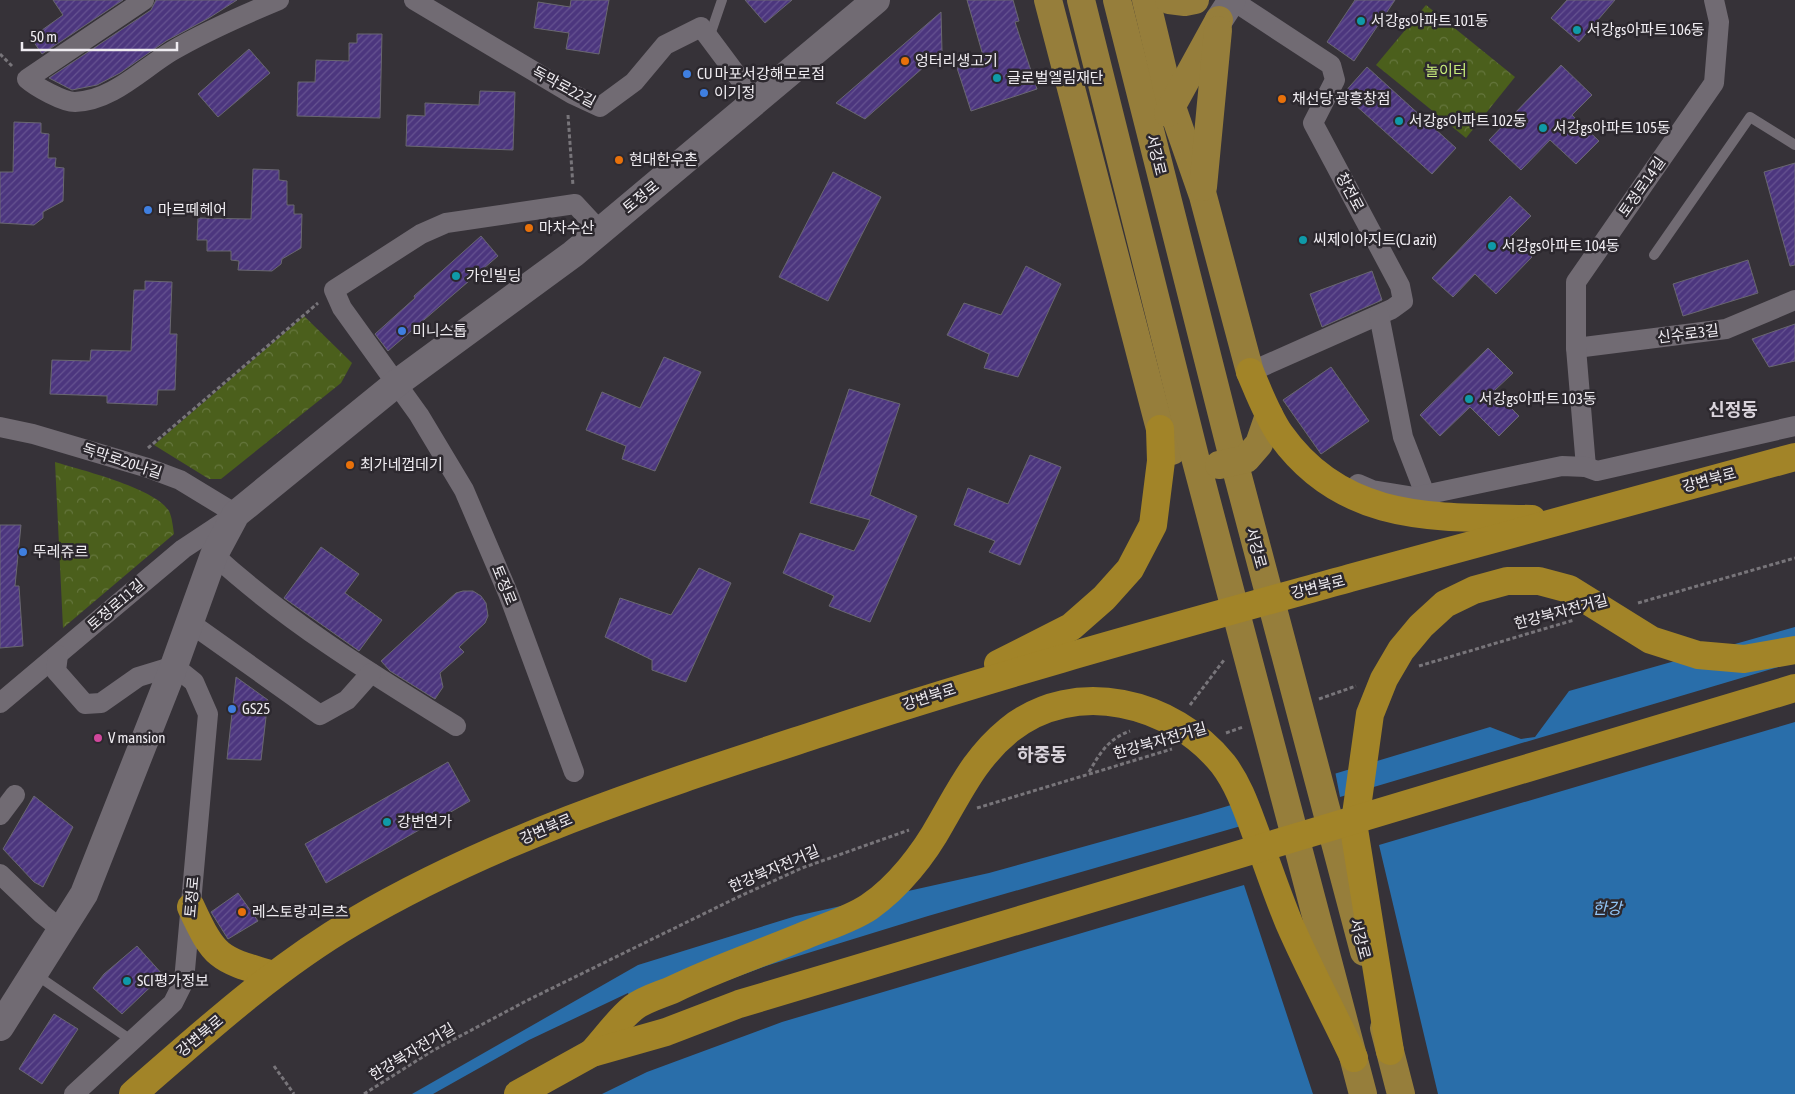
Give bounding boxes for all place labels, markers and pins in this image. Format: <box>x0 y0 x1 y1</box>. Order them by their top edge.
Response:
place label: 서강gs아파트 101동 <box>1371 12 1489 29</box>
marker: 서강gs아파트 101동 <box>1355 15 1367 27</box>
place label: 서강gs아파트 106동 <box>1587 21 1705 38</box>
marker: 서강gs아파트 106동 <box>1571 24 1583 36</box>
place label: 엉터리생고기 <box>915 52 998 69</box>
marker: 엉터리생고기 <box>899 55 911 67</box>
place label: CU 마포서강해모로점 <box>697 65 825 82</box>
marker: CU 마포서강해모로점 <box>681 68 693 80</box>
place label: 글로벌엘림재단 <box>1007 69 1104 86</box>
marker: 글로벌엘림재단 <box>991 72 1003 84</box>
place label: 이기정 <box>714 84 755 101</box>
marker: 이기정 <box>698 87 710 99</box>
place label: 채선당 광흥창점 <box>1292 90 1391 107</box>
marker: 채선당 광흥창점 <box>1276 93 1288 105</box>
place label: 서강gs아파트 102동 <box>1409 112 1527 129</box>
marker: 서강gs아파트 102동 <box>1393 115 1405 127</box>
place label: 서강gs아파트 105동 <box>1553 119 1671 136</box>
marker: 서강gs아파트 105동 <box>1537 122 1549 134</box>
place label: 현대한우촌 <box>629 151 698 168</box>
marker: 현대한우촌 <box>613 154 625 166</box>
place label: 마르떼헤어 <box>158 201 227 218</box>
marker: 마르떼헤어 <box>142 204 154 216</box>
place label: 마차수산 <box>539 219 594 236</box>
marker: 마차수산 <box>523 222 535 234</box>
place label: 씨제이아지트(CJ azit) <box>1313 231 1437 248</box>
marker: 씨제이아지트(CJ azit) <box>1297 234 1309 246</box>
place label: 서강gs아파트 104동 <box>1502 237 1620 254</box>
marker: 서강gs아파트 104동 <box>1486 240 1498 252</box>
place label: 가인빌딩 <box>466 267 521 284</box>
marker: 가인빌딩 <box>450 270 462 282</box>
place label: 미니스톱 <box>412 322 467 339</box>
marker: 미니스톱 <box>396 325 408 337</box>
place label: 서강gs아파트 103동 <box>1479 390 1597 407</box>
marker: 서강gs아파트 103동 <box>1463 393 1475 405</box>
place label: 최가네껍데기 <box>360 456 443 473</box>
marker: 최가네껍데기 <box>344 459 356 471</box>
place label: 뚜레쥬르 <box>33 543 88 560</box>
marker: 뚜레쥬르 <box>17 546 29 558</box>
place label: GS25 <box>242 700 270 717</box>
marker: GS25 <box>226 703 238 715</box>
place label: V mansion <box>108 729 166 746</box>
marker: V mansion <box>92 732 104 744</box>
place label: 강변연가 <box>397 813 452 830</box>
marker: 강변연가 <box>381 816 393 828</box>
place label: 레스토랑괴르츠 <box>252 903 349 920</box>
marker: 레스토랑괴르츠 <box>236 906 248 918</box>
place label: SCI평가정보 <box>137 972 209 989</box>
marker: SCI평가정보 <box>121 975 133 987</box>

